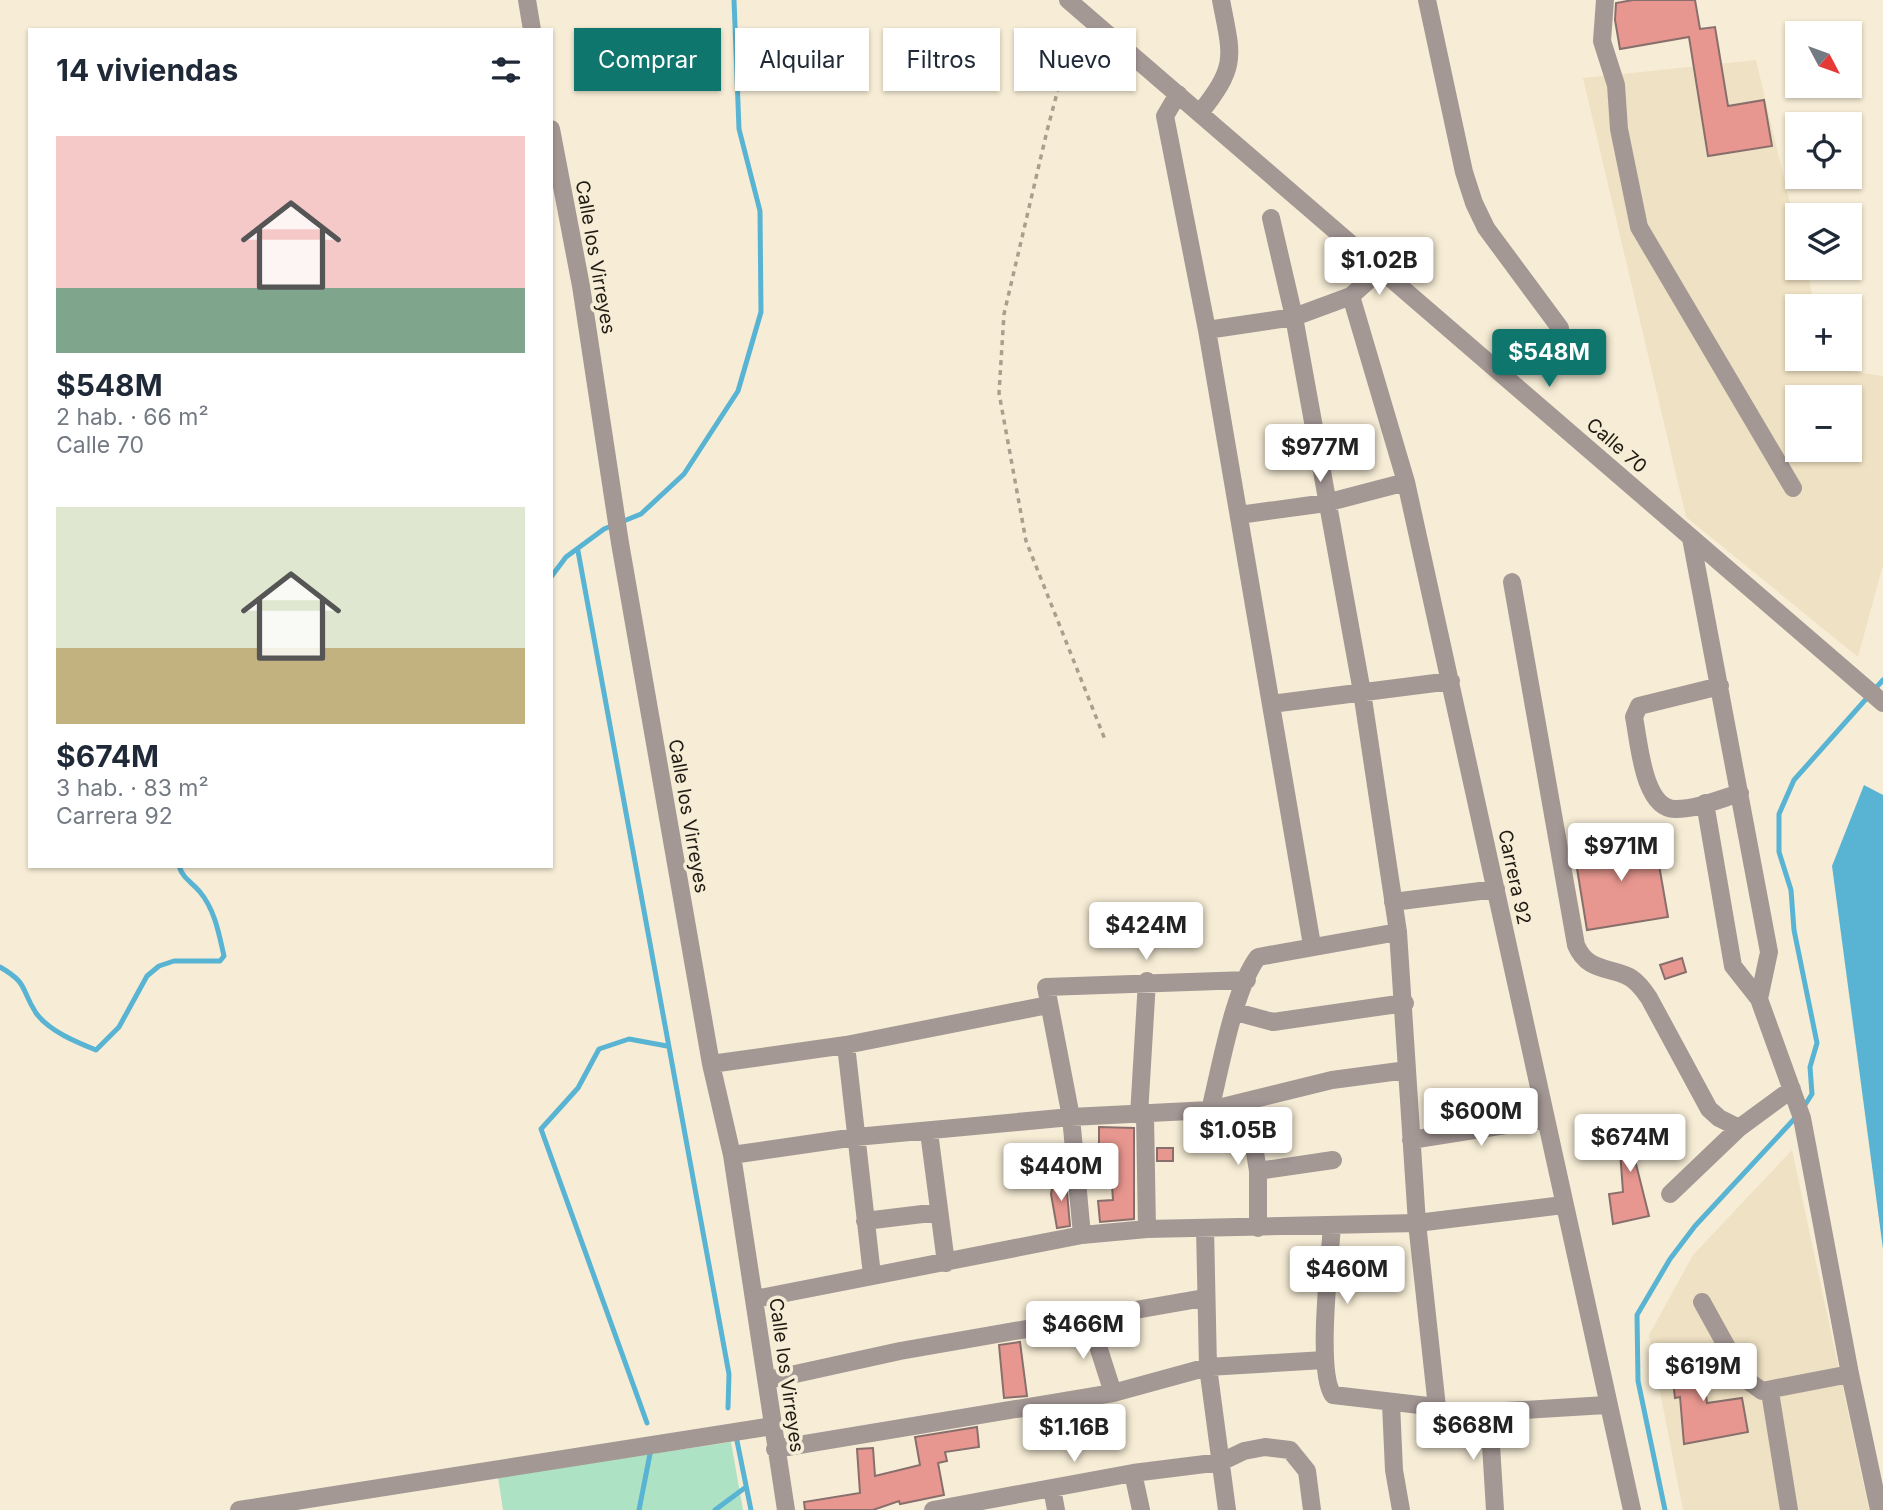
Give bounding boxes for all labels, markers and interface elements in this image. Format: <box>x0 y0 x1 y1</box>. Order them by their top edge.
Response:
north arrow <box>1785 21 1862 98</box>
map controls <box>1785 21 1862 462</box>
chip: Comprar <box>574 28 721 91</box>
chip: Alquilar <box>735 28 869 91</box>
chip: Filtros <box>883 28 1000 91</box>
chip: Nuevo <box>1014 28 1136 91</box>
icon: filters <box>487 51 525 89</box>
text: 14 viviendas <box>56 52 238 88</box>
button: locate <box>1785 112 1862 189</box>
street label: Calle los Virreyes <box>571 178 620 336</box>
icon: home <box>228 182 354 308</box>
button: layers <box>1785 203 1862 280</box>
pin: $1.02B <box>1322 238 1436 297</box>
text: $1.02B <box>1340 246 1418 274</box>
button: + <box>1785 294 1862 371</box>
pin: $548M <box>1500 330 1598 389</box>
text: $548M <box>1508 338 1590 366</box>
text: $548M <box>56 367 163 403</box>
button: − <box>1785 385 1862 462</box>
text: 2 hab. · 66 m² <box>56 403 209 431</box>
street label: Calle 70 <box>1582 413 1652 478</box>
pin: $977M <box>1271 424 1369 484</box>
text: Calle 70 <box>56 431 144 459</box>
text: $977M <box>1281 433 1359 461</box>
icon: home <box>228 553 354 679</box>
street label: Calle los Virreyes <box>664 737 713 895</box>
text: $674M <box>56 738 159 774</box>
text: 3 hab. · 83 m² <box>56 774 209 802</box>
text: Carrera 92 <box>56 802 173 830</box>
pin: $971M <box>1572 824 1670 883</box>
street label: Carrera 92 <box>1493 828 1536 927</box>
text: $971M <box>1584 832 1658 860</box>
pin: $424M <box>1097 902 1195 962</box>
text: $424M <box>1105 911 1187 939</box>
pin: $600M <box>1432 1088 1530 1148</box>
text: $600M <box>1440 1097 1522 1125</box>
pin: $1.05B <box>1181 1108 1295 1167</box>
pin: $674M <box>1581 1114 1679 1174</box>
text: $1.05B <box>1199 1116 1277 1144</box>
text: $674M <box>1590 1123 1670 1151</box>
pin: $440M <box>1012 1144 1110 1203</box>
text: $440M <box>1019 1152 1103 1180</box>
pin: $460M <box>1298 1246 1396 1306</box>
text: $460M <box>1306 1255 1388 1283</box>
street label: Calle los Virreyes <box>764 1296 809 1454</box>
pin: $466M <box>1034 1302 1132 1361</box>
text: $466M <box>1042 1310 1124 1338</box>
pin: $619M <box>1654 1344 1752 1403</box>
text: $619M <box>1665 1352 1741 1380</box>
pin: $668M <box>1424 1402 1522 1462</box>
pin: $1.16B <box>1017 1404 1131 1464</box>
text: $668M <box>1432 1411 1514 1439</box>
text: $1.16B <box>1039 1413 1109 1441</box>

